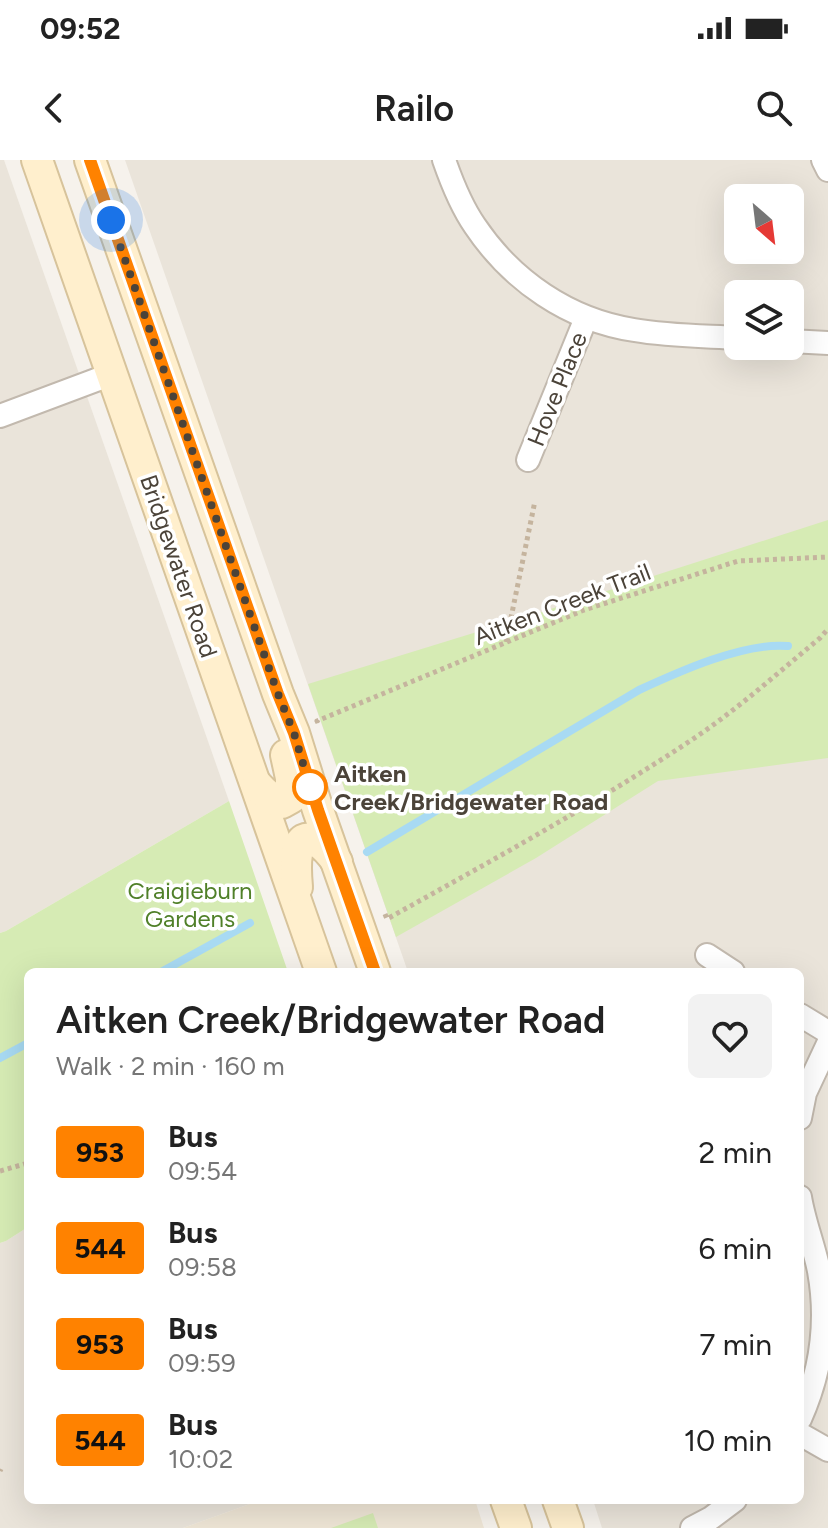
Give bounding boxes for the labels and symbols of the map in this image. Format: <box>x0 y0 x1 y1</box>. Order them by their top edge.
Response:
north arrow <box>724 184 804 264</box>
your location <box>91 200 131 240</box>
street label: Hove Place <box>521 328 593 450</box>
street label: Bridgewater Road <box>134 471 224 661</box>
street label: Aitken Creek Trail <box>469 557 655 651</box>
place label: Aitken Creek/Bridgewater Road <box>334 759 608 816</box>
marker: Aitken Creek/Bridgewater Road <box>293 770 327 804</box>
park label: Craigieburn Gardens <box>128 876 252 933</box>

